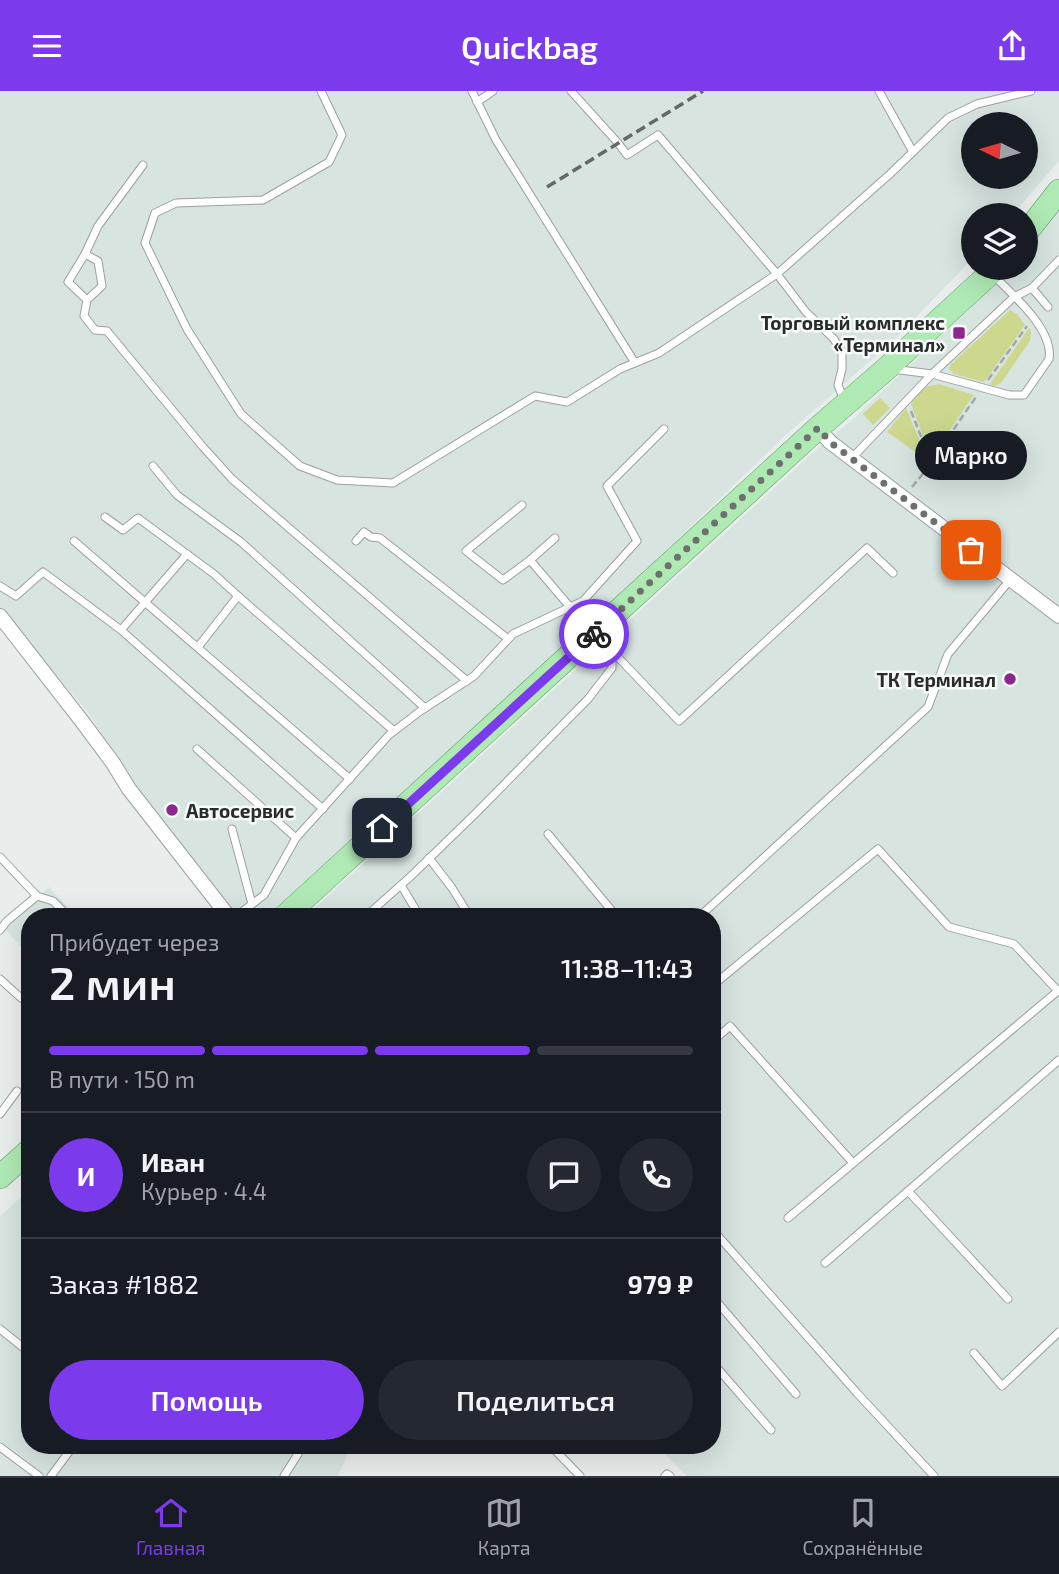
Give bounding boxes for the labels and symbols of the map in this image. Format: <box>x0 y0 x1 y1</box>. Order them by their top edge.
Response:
north arrow <box>961 112 1038 189</box>
place label: Торговый комплекс «Терминал» <box>761 311 945 356</box>
marker: Торговый комплекс «Терминал» <box>951 325 967 341</box>
callout: Марко <box>915 431 1027 480</box>
pin <box>941 520 1001 580</box>
courier <box>559 599 629 669</box>
place label: ТК Терминал <box>876 668 996 691</box>
marker: ТК Терминал <box>1002 671 1018 687</box>
pin <box>352 798 412 858</box>
place label: Автосервис <box>186 799 294 822</box>
marker: Автосервис <box>164 802 180 818</box>

